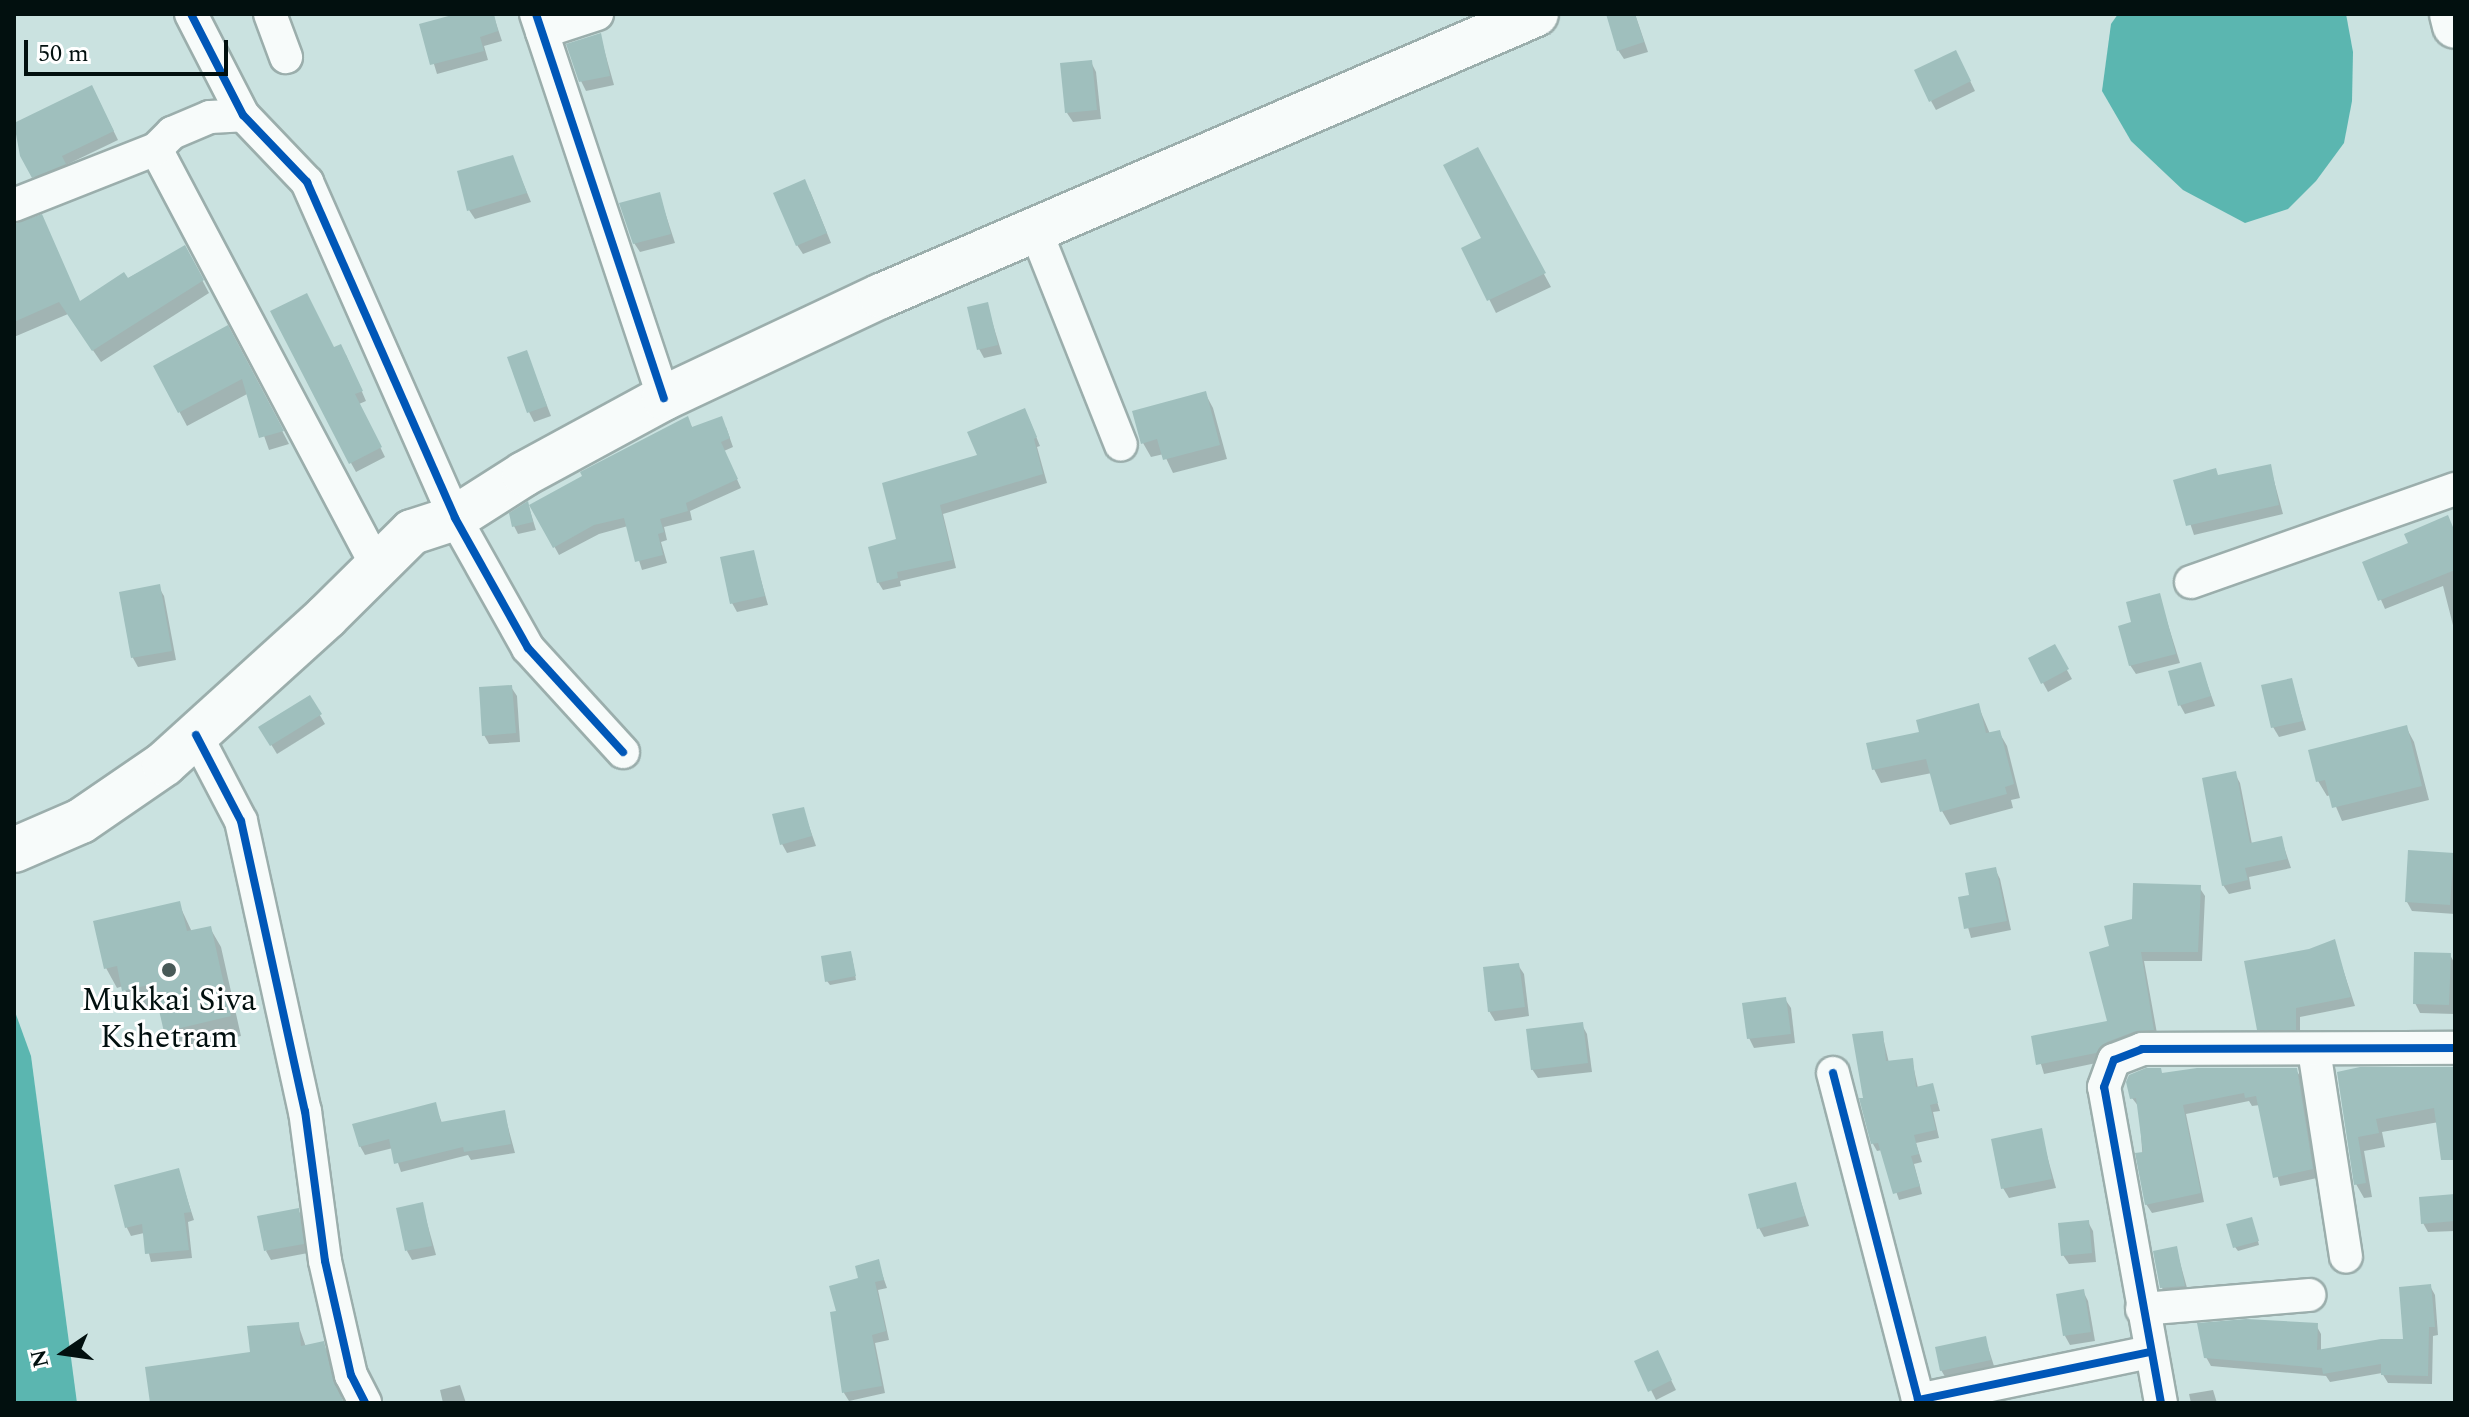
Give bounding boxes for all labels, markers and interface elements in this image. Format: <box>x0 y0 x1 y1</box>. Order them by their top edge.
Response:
scale bar <box>28 24 232 74</box>
text: 50 m <box>38 36 89 72</box>
marker: Mukkai Siva Kshetram <box>160 961 178 979</box>
place label: Mukkai Siva Kshetram <box>81 983 257 1058</box>
north arrow <box>24 1313 104 1393</box>
text: N <box>22 1346 58 1371</box>

